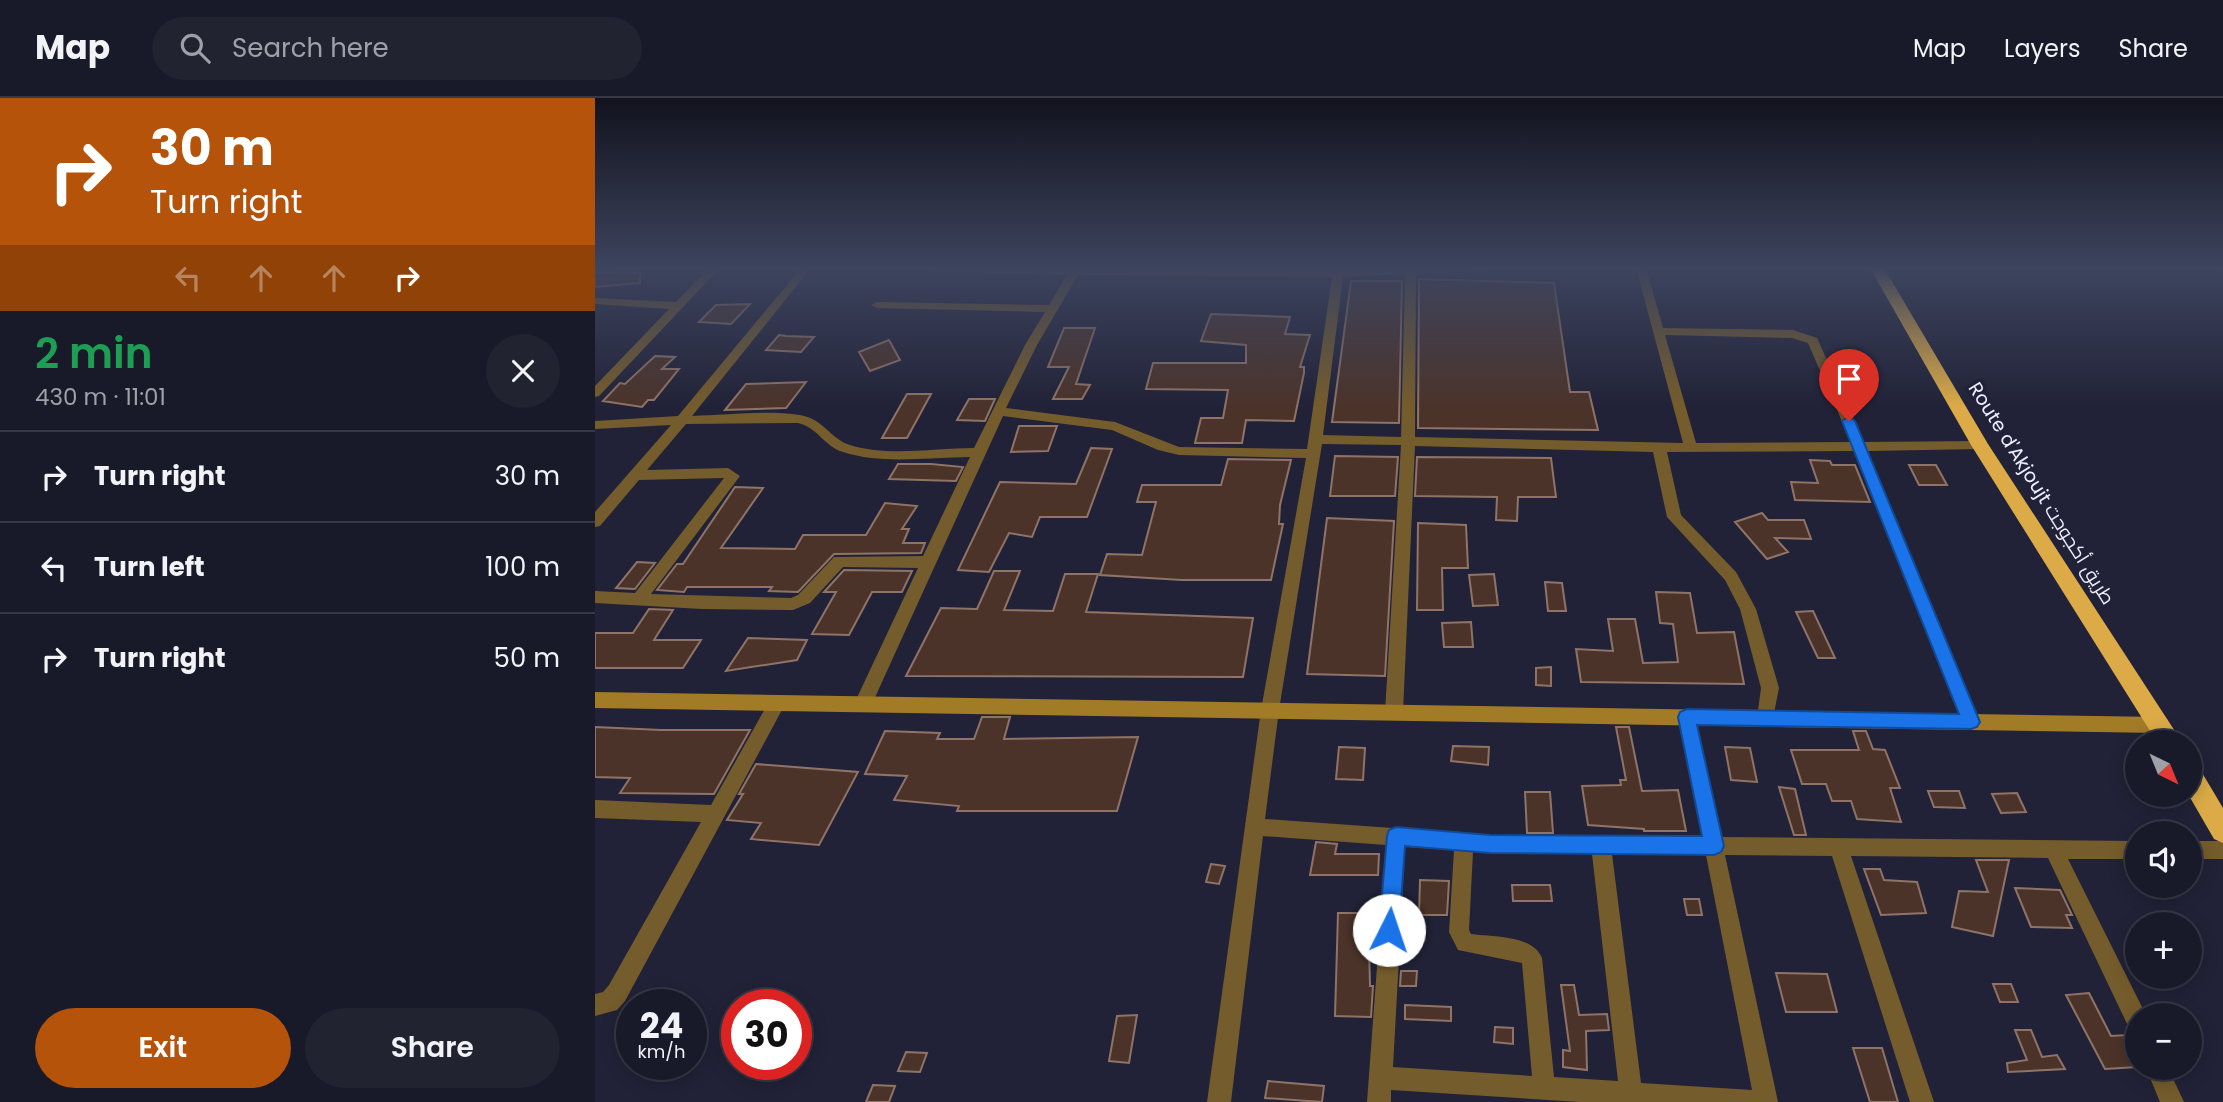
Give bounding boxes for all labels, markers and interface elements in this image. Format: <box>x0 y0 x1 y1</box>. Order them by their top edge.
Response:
search box <box>152 17 642 80</box>
text: Map <box>35 24 110 71</box>
icon: search <box>176 29 214 67</box>
text: Search here <box>232 30 389 66</box>
text: Map <box>1913 32 1966 65</box>
text: Layers <box>2004 32 2080 65</box>
text: Share <box>2118 32 2188 65</box>
text: 30 m <box>150 114 274 182</box>
icon: right <box>35 126 126 217</box>
text: Turn right <box>150 179 302 224</box>
icon: left <box>169 259 207 297</box>
icon: ahead <box>242 259 280 297</box>
icon: ahead <box>315 259 353 297</box>
icon: right <box>388 259 426 297</box>
text: 2 min <box>35 324 153 383</box>
button: close <box>486 334 560 408</box>
pin <box>1819 349 1879 421</box>
icon: arrive <box>1830 360 1868 398</box>
street label: Route d'Akjoujt طريق أكجوجت <box>1962 377 2121 610</box>
text: 430 m · 11:01 <box>35 381 166 413</box>
icon: right <box>35 458 73 496</box>
text: Turn right <box>94 458 226 494</box>
text: 30 m <box>495 458 560 494</box>
icon: left <box>35 549 73 587</box>
text: Turn left <box>94 549 205 585</box>
text: 100 m <box>485 549 560 585</box>
icon: right <box>35 640 73 678</box>
text: Turn right <box>94 640 226 676</box>
text: 50 m <box>494 640 560 676</box>
north arrow <box>2125 730 2201 807</box>
map controls <box>2125 730 2202 1080</box>
button: sound <box>2125 821 2202 898</box>
position arrow <box>1352 893 1426 967</box>
button: + <box>2125 912 2202 989</box>
speed limit sign: 30 <box>721 989 812 1080</box>
text: 24 <box>640 1001 683 1050</box>
button: − <box>2125 1003 2202 1080</box>
button: Exit <box>35 1008 291 1088</box>
button: Share <box>305 1008 560 1088</box>
text: km/h <box>638 1039 685 1064</box>

